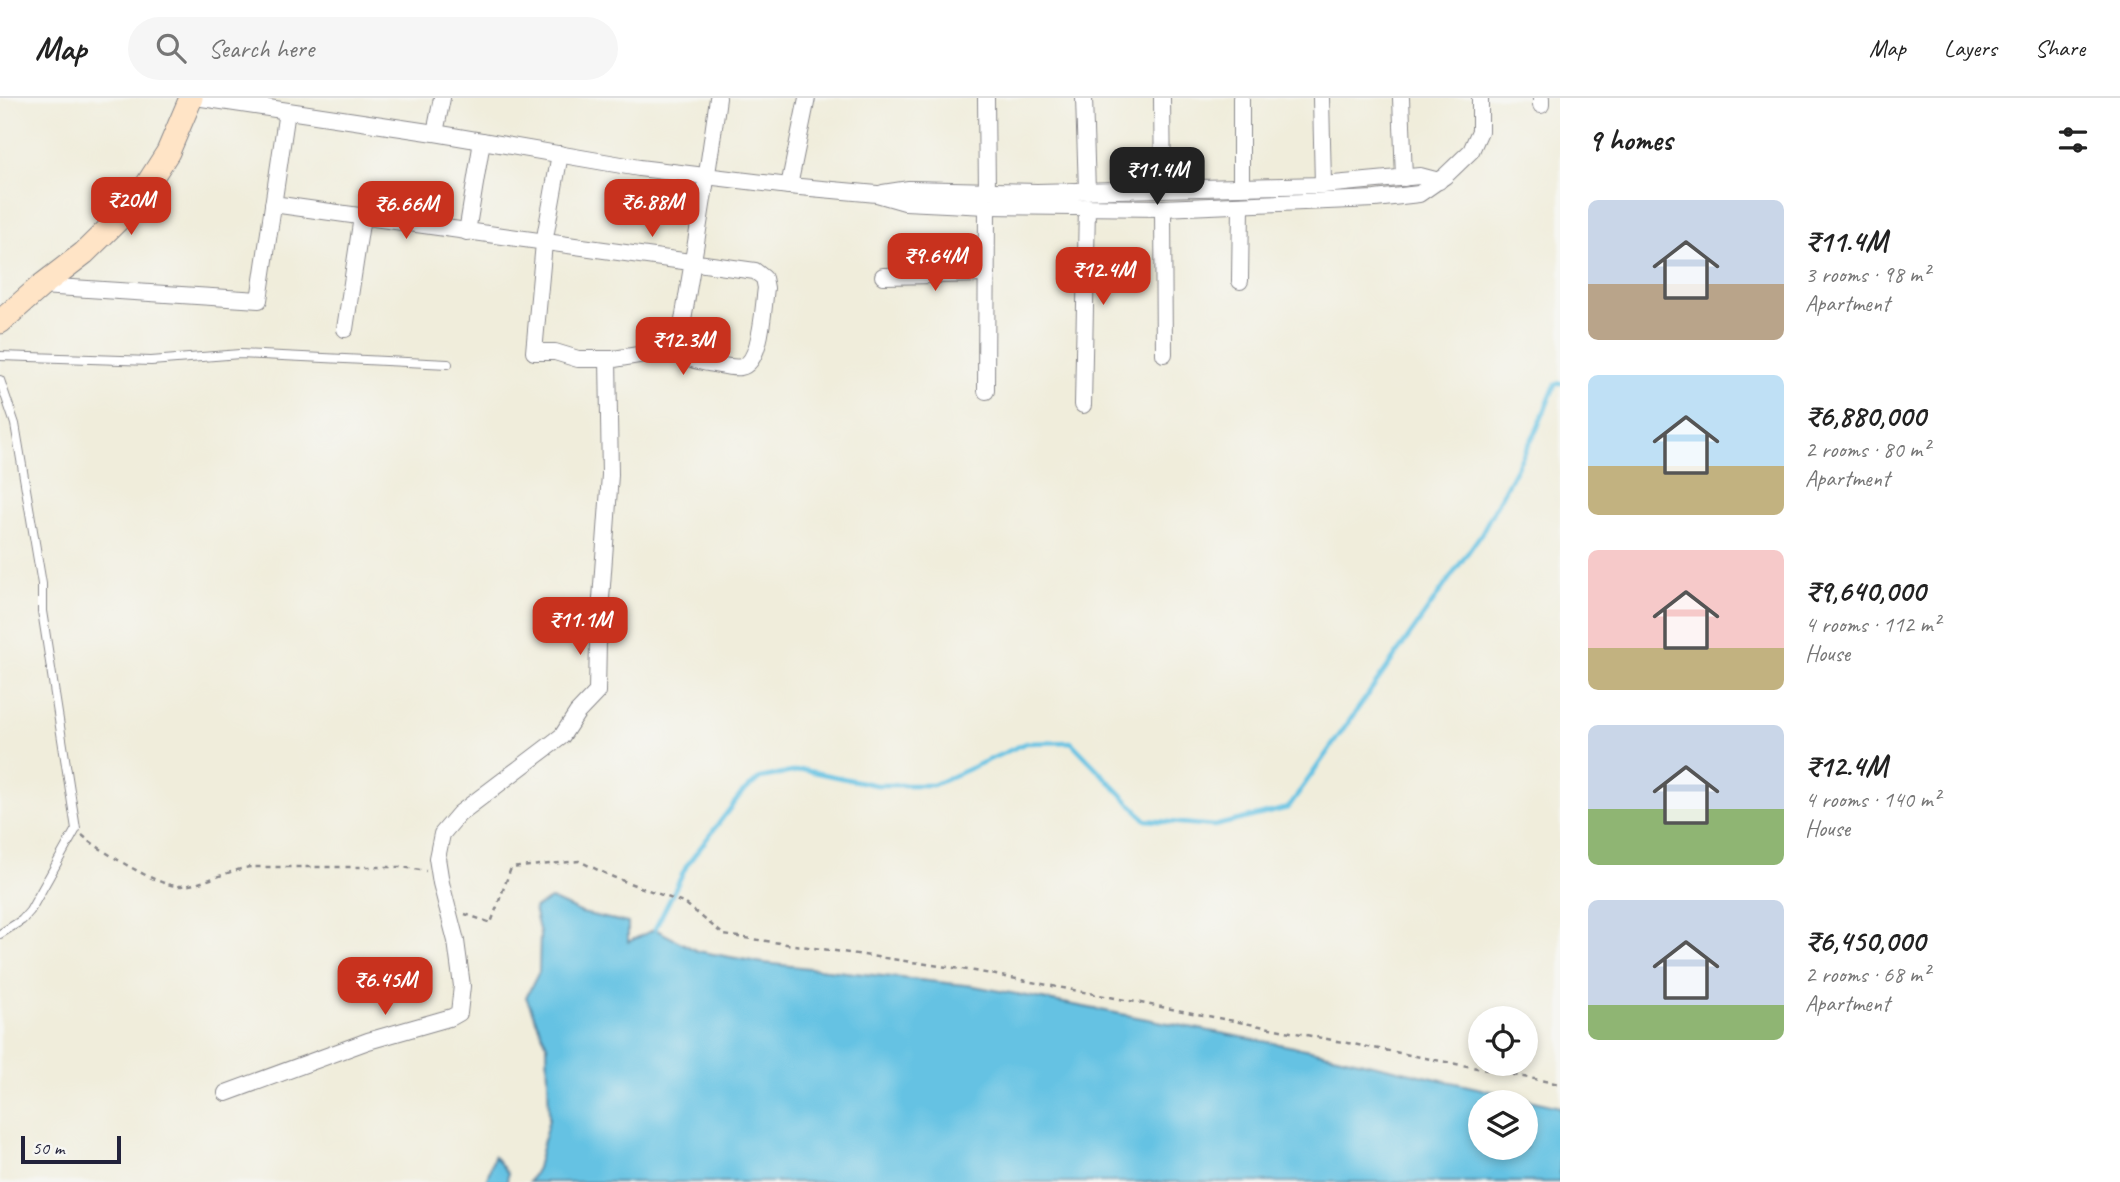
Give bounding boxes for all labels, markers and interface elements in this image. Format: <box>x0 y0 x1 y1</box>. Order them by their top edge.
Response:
search box <box>128 17 618 80</box>
text: Map <box>35 27 86 69</box>
icon: search <box>152 29 190 67</box>
text: Search here <box>208 32 314 65</box>
text: Map <box>1869 33 1906 63</box>
text: Layers <box>1944 33 1997 63</box>
text: Share <box>2035 33 2085 63</box>
text: 9 homes <box>1588 121 1672 159</box>
icon: filters <box>2054 121 2092 159</box>
pin: ₹11.4M <box>1100 148 1214 207</box>
text: ₹11.4M <box>1126 155 1188 184</box>
pin: ₹20M <box>90 178 172 237</box>
pin: ₹6.88M <box>595 180 709 239</box>
pin: ₹6.66M <box>349 181 463 241</box>
text: ₹20M <box>107 185 155 214</box>
text: ₹6.88M <box>620 187 684 216</box>
text: ₹6.66M <box>374 189 438 218</box>
text: ₹11.4M <box>1805 222 1887 260</box>
icon: home <box>1644 228 1728 312</box>
pin: ₹9.64M <box>878 234 992 293</box>
text: ₹9.64M <box>904 241 966 270</box>
pin: ₹12.4M <box>1046 248 1160 307</box>
text: ₹12.4M <box>1072 255 1134 284</box>
text: 3 rooms · 98 m² <box>1805 260 1929 289</box>
text: Apartment <box>1805 289 1890 318</box>
pin: ₹12.3M <box>626 317 740 377</box>
text: ₹12.3M <box>652 325 714 354</box>
text: ₹6,880,000 <box>1805 397 1926 435</box>
icon: home <box>1644 403 1728 487</box>
text: 2 rooms · 80 m² <box>1805 435 1929 464</box>
text: Apartment <box>1805 464 1890 493</box>
text: ₹9,640,000 <box>1805 572 1925 610</box>
icon: home <box>1644 578 1728 662</box>
pin: ₹11.1M <box>523 598 637 657</box>
text: ₹11.1M <box>549 605 611 634</box>
text: 4 rooms · 112 m² <box>1805 610 1940 639</box>
text: House <box>1805 639 1850 668</box>
text: ₹12.4M <box>1805 747 1887 785</box>
icon: home <box>1644 753 1728 837</box>
text: 4 rooms · 140 m² <box>1805 785 1940 814</box>
text: House <box>1805 814 1850 843</box>
text: ₹6,450,000 <box>1805 922 1925 960</box>
icon: home <box>1644 928 1728 1012</box>
pin: ₹6.45M <box>328 958 442 1017</box>
text: 2 rooms · 68 m² <box>1805 960 1929 989</box>
text: ₹6.45M <box>354 965 416 994</box>
text: Apartment <box>1805 989 1890 1018</box>
map controls <box>1468 1006 1538 1160</box>
button: locate <box>1468 1006 1538 1076</box>
button: layers <box>1468 1090 1538 1160</box>
scale bar <box>21 1133 121 1165</box>
text: 50 m <box>32 1136 64 1160</box>

